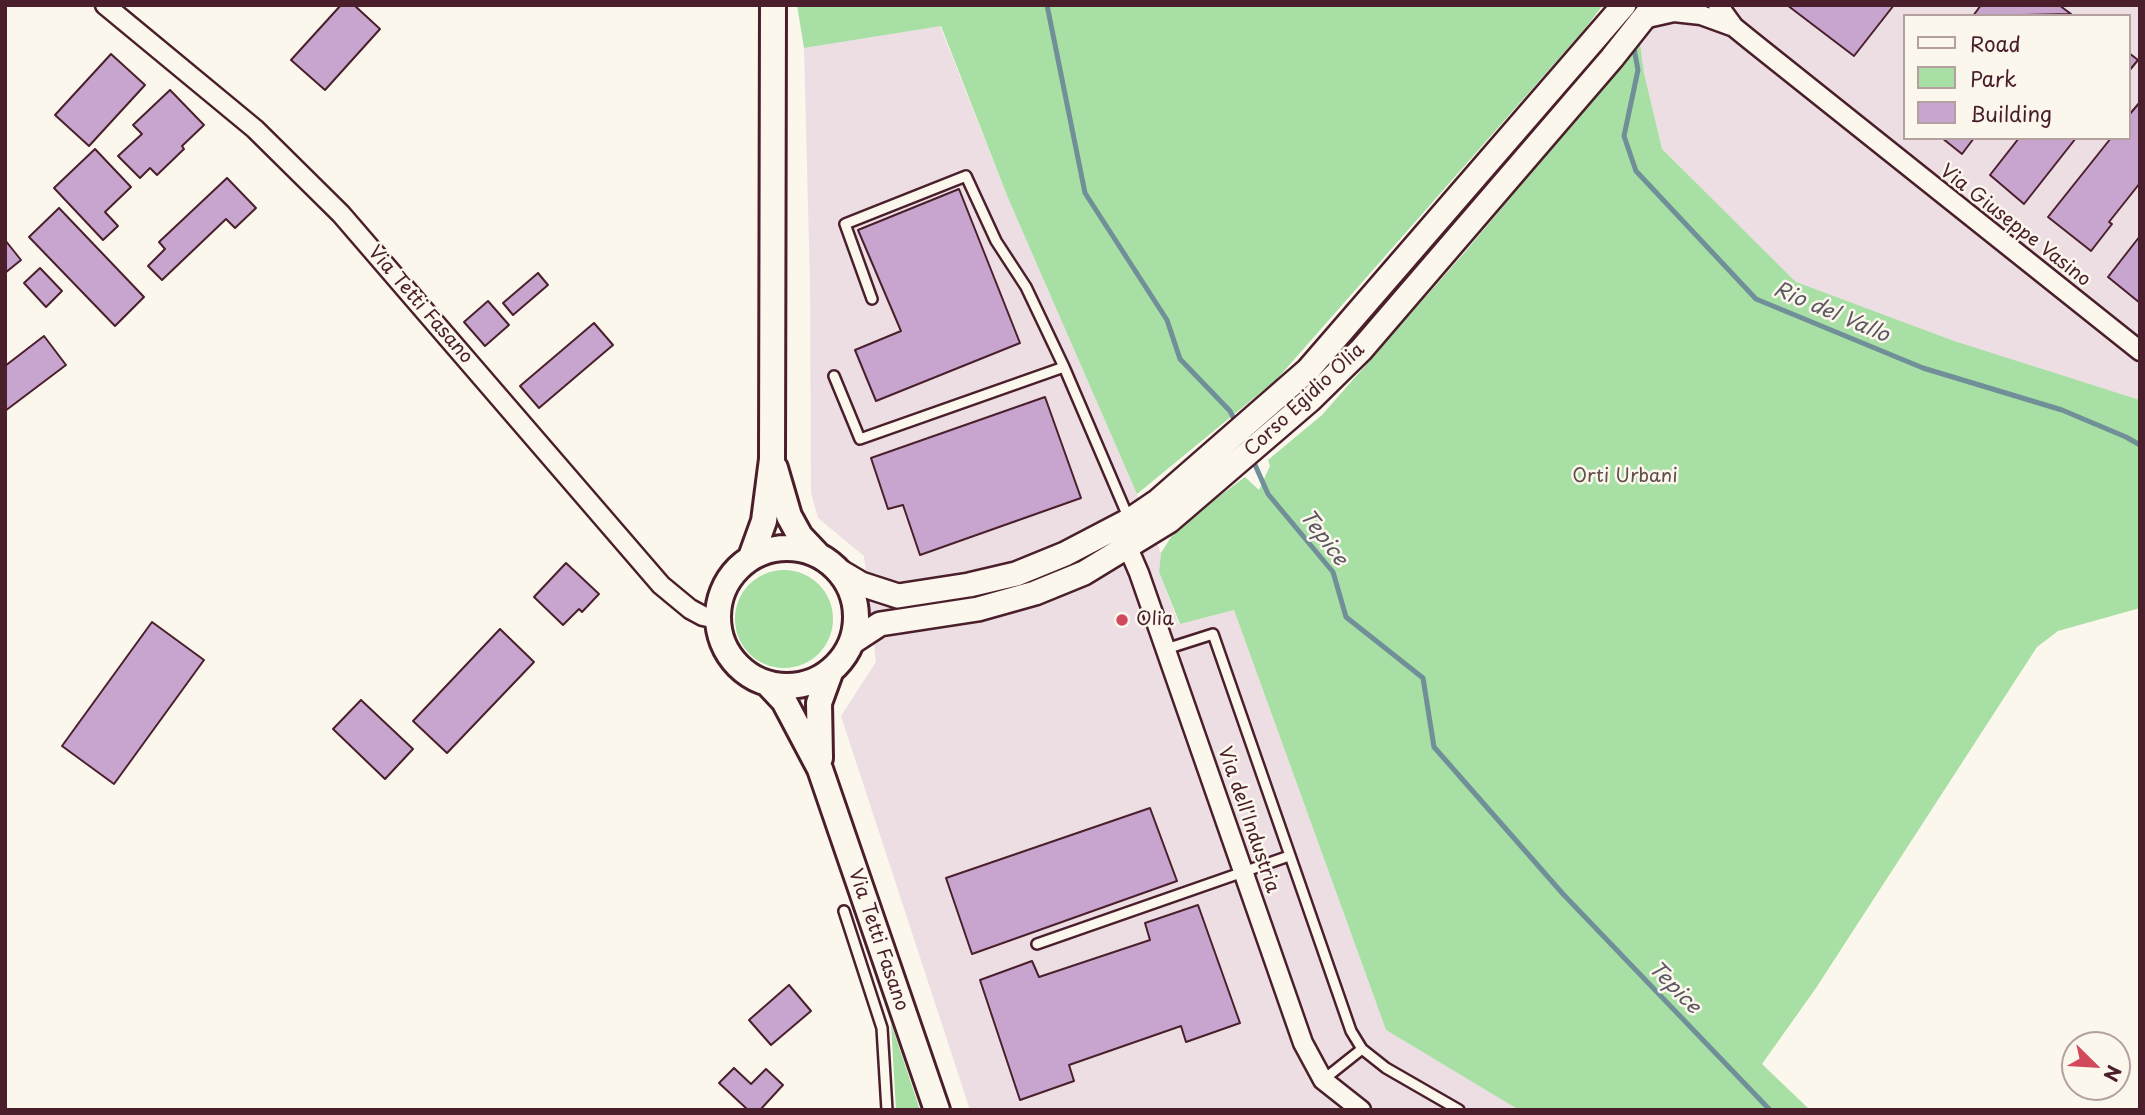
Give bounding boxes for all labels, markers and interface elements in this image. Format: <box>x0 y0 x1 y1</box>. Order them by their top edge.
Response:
legend <box>1904 14 2131 140</box>
text: Road <box>1970 27 2021 59</box>
text: Park <box>1970 62 2017 94</box>
text: Building <box>1970 97 2052 129</box>
street label: Via Giuseppe Vasino <box>1935 160 2095 292</box>
street label: Via Tetti Fasano <box>363 242 477 368</box>
water label: Rio del Vallo <box>1769 277 1893 349</box>
street label: Corso Egidio Olia <box>1240 339 1370 461</box>
park label: Orti Urbani <box>1572 466 1678 488</box>
water label: Tepice <box>1294 505 1352 571</box>
place label: Olia <box>1136 609 1174 631</box>
marker: Olia <box>1114 612 1130 628</box>
street label: Via dell'Industria <box>1212 744 1284 896</box>
street label: Via Tetti Fasano <box>843 866 913 1014</box>
water label: Tepice <box>1643 956 1705 1020</box>
north arrow <box>2061 1031 2131 1101</box>
text: N <box>2098 1061 2129 1086</box>

